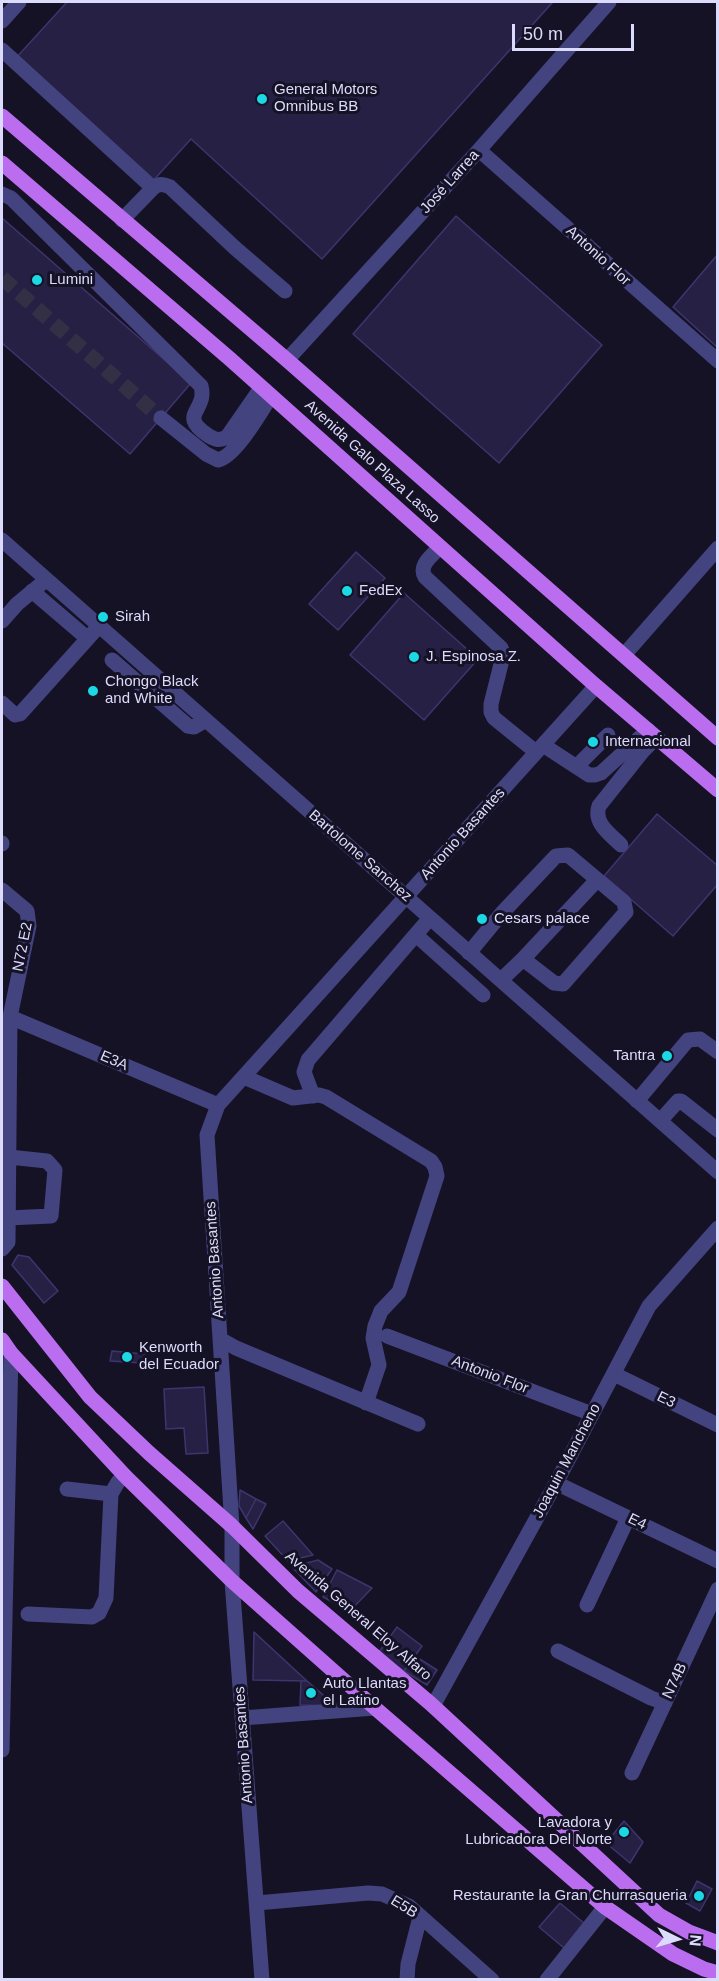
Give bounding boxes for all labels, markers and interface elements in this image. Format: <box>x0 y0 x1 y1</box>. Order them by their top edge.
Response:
scale bar <box>515 12 636 50</box>
text: 50 m <box>523 24 563 44</box>
place label: General Motors Omnibus BB <box>274 81 377 116</box>
marker: General Motors Omnibus BB <box>255 92 269 106</box>
street label: José Larrea <box>417 147 483 217</box>
street label: Antonio Flor <box>562 222 634 290</box>
place label: Lumini <box>49 271 93 289</box>
marker: Lumini <box>30 273 44 287</box>
street label: Avenida Galo Plaza Lasso <box>301 397 443 527</box>
place label: FedEx <box>359 582 402 600</box>
marker: FedEx <box>340 584 354 598</box>
place label: Sirah <box>115 608 150 626</box>
marker: Sirah <box>96 610 110 624</box>
place label: J. Espinosa Z. <box>426 648 521 666</box>
marker: J. Espinosa Z. <box>407 650 421 664</box>
place label: Chongo Black and White <box>105 673 198 708</box>
marker: Chongo Black and White <box>86 684 100 698</box>
place label: Internacional <box>605 733 691 751</box>
marker: Internacional <box>586 735 600 749</box>
street label: Antonio Basantes <box>417 784 509 884</box>
street label: Bartolome Sanchez <box>305 806 415 906</box>
place label: Cesars palace <box>494 910 590 928</box>
marker: Cesars palace <box>475 912 489 926</box>
street label: N72 E2 <box>9 921 37 973</box>
street label: E3A <box>97 1047 131 1075</box>
place label: Tantra <box>613 1047 655 1065</box>
marker: Tantra <box>660 1049 674 1063</box>
street label: Antonio Basantes <box>202 1201 228 1319</box>
place label: Kenworth del Ecuador <box>139 1339 219 1374</box>
marker: Kenworth del Ecuador <box>120 1350 134 1364</box>
street label: Antonio Flor <box>449 1352 531 1398</box>
street label: E3 <box>654 1388 678 1412</box>
street label: Joaquin Mancheno <box>529 1401 605 1521</box>
street label: E4 <box>625 1510 649 1534</box>
street label: Avenida General Eloy Alfaro <box>281 1547 435 1685</box>
street label: N74B <box>659 1660 691 1702</box>
place label: Auto Llantas el Latino <box>323 1675 406 1710</box>
street label: Antonio Basantes <box>231 1686 257 1804</box>
marker: Auto Llantas el Latino <box>304 1686 318 1700</box>
place label: Lavadora y Lubricadora Del Norte <box>465 1814 612 1849</box>
marker: Lavadora y Lubricadora Del Norte <box>617 1825 631 1839</box>
place label: Restaurante la Gran Churrasqueria <box>453 1887 687 1905</box>
marker: Restaurante la Gran Churrasqueria <box>692 1889 706 1903</box>
street label: E5B <box>387 1892 421 1922</box>
north arrow <box>647 1909 707 1969</box>
text: N <box>686 1934 704 1947</box>

